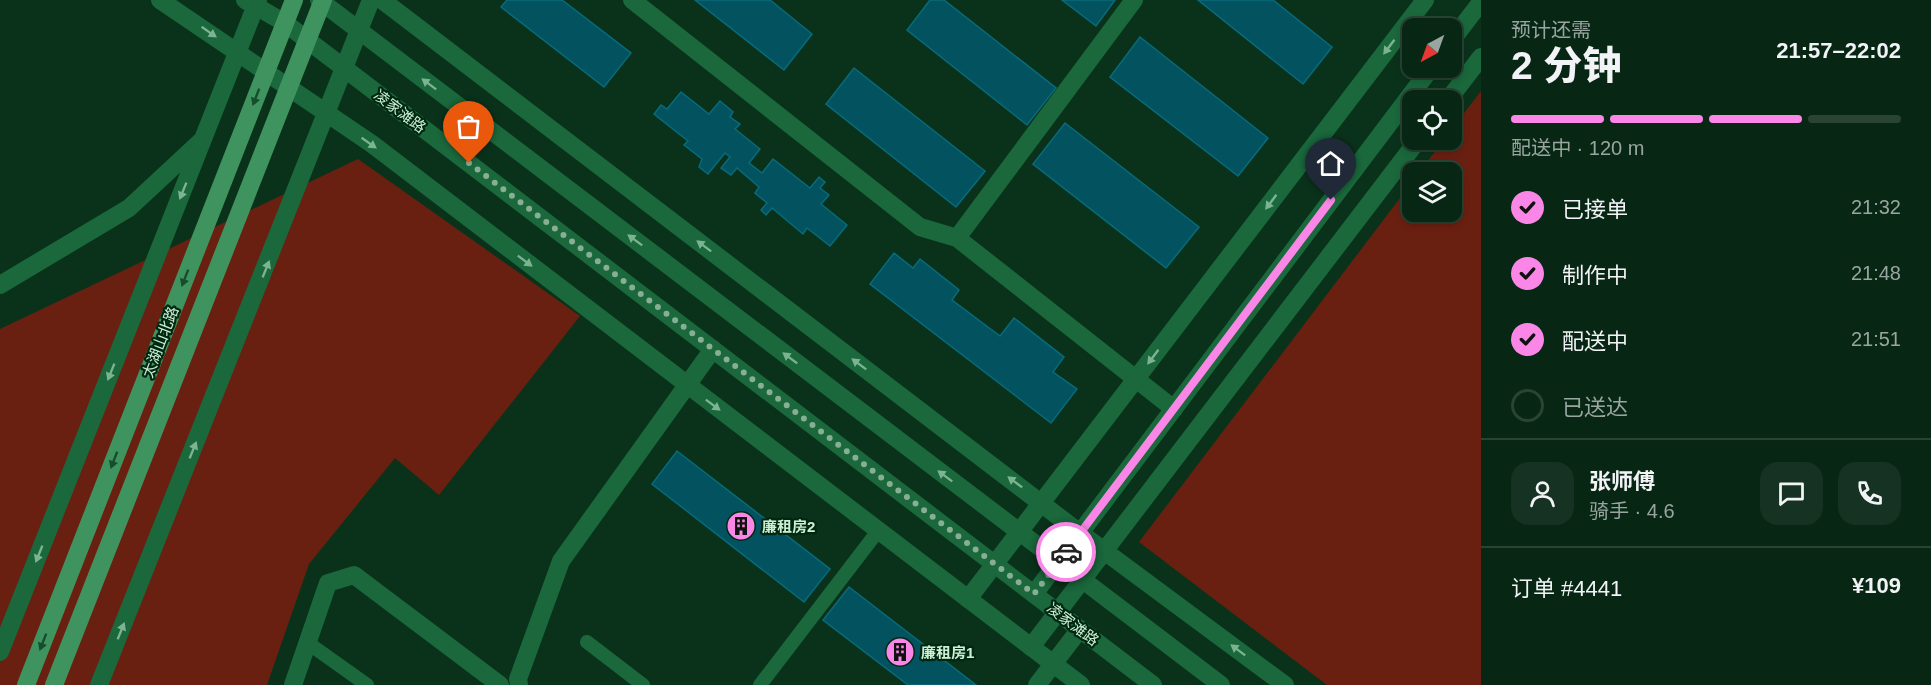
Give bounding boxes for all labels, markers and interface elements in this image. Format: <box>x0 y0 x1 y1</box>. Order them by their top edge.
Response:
north arrow <box>1402 18 1462 78</box>
map controls <box>1402 18 1462 222</box>
text: 预计还需 <box>1511 19 1591 41</box>
one-way arrow <box>201 26 217 37</box>
one-way arrow <box>1383 38 1395 54</box>
text: 21:57–22:02 <box>1776 38 1901 63</box>
text: 2 分钟 <box>1511 44 1622 87</box>
one-way arrow <box>421 77 437 90</box>
street label: 凌家滩路 <box>371 86 429 136</box>
one-way arrow <box>251 88 260 106</box>
button: locate <box>1402 90 1462 150</box>
pin <box>443 101 494 163</box>
icon: bag <box>452 110 485 143</box>
one-way arrow <box>362 136 377 148</box>
text: 配送中 · 120 m <box>1511 137 1644 159</box>
pin <box>1305 138 1356 200</box>
icon: home <box>1314 147 1347 180</box>
button: layers <box>1402 162 1462 222</box>
one-way arrow <box>178 182 187 200</box>
icon: check <box>1511 191 1544 224</box>
one-way arrow <box>1265 194 1277 209</box>
text: 21:32 <box>1851 196 1901 218</box>
text: 已接单 <box>1562 197 1628 222</box>
one-way arrow <box>627 234 642 246</box>
one-way arrow <box>697 240 713 252</box>
one-way arrow <box>517 254 532 266</box>
icon: check <box>1511 257 1544 290</box>
one-way arrow <box>261 259 271 277</box>
text: 21:48 <box>1851 262 1901 284</box>
text: 制作中 <box>1562 263 1628 288</box>
one-way arrow <box>180 270 190 288</box>
street label: 太湖山北路 <box>139 304 181 380</box>
icon: check <box>1511 323 1544 356</box>
text: 21:51 <box>1851 328 1901 350</box>
text: 配送中 <box>1562 329 1628 354</box>
one-way arrow <box>1147 349 1159 364</box>
one-way arrow <box>782 352 797 364</box>
one-way arrow <box>852 359 867 371</box>
one-way arrow <box>106 364 116 382</box>
text: 已送达 <box>1562 395 1628 420</box>
one-way arrow <box>705 398 721 411</box>
one-way arrow <box>188 440 198 458</box>
one-way arrow <box>109 451 118 469</box>
button: person <box>1511 462 1574 525</box>
button: chat <box>1760 462 1823 525</box>
button: phone <box>1838 462 1901 525</box>
one-way arrow <box>937 469 953 482</box>
text: 张师傅 <box>1589 469 1655 494</box>
one-way arrow <box>1007 477 1022 489</box>
text: 骑手 · 4.6 <box>1589 500 1675 522</box>
building icon: 廉租房2 <box>725 510 757 542</box>
place label: 廉租房2 <box>762 518 815 535</box>
courier <box>1036 522 1096 582</box>
icon: car <box>1050 536 1083 569</box>
one-way arrow <box>34 545 44 563</box>
text: ¥109 <box>1852 573 1901 598</box>
text: 订单 #4441 <box>1511 576 1622 601</box>
street label: 凌家滩路 <box>1044 599 1102 649</box>
one-way arrow <box>116 621 126 639</box>
one-way arrow <box>38 633 48 651</box>
building icon: 廉租房1 <box>884 636 916 668</box>
place label: 廉租房1 <box>921 644 974 661</box>
one-way arrow <box>1230 644 1246 656</box>

